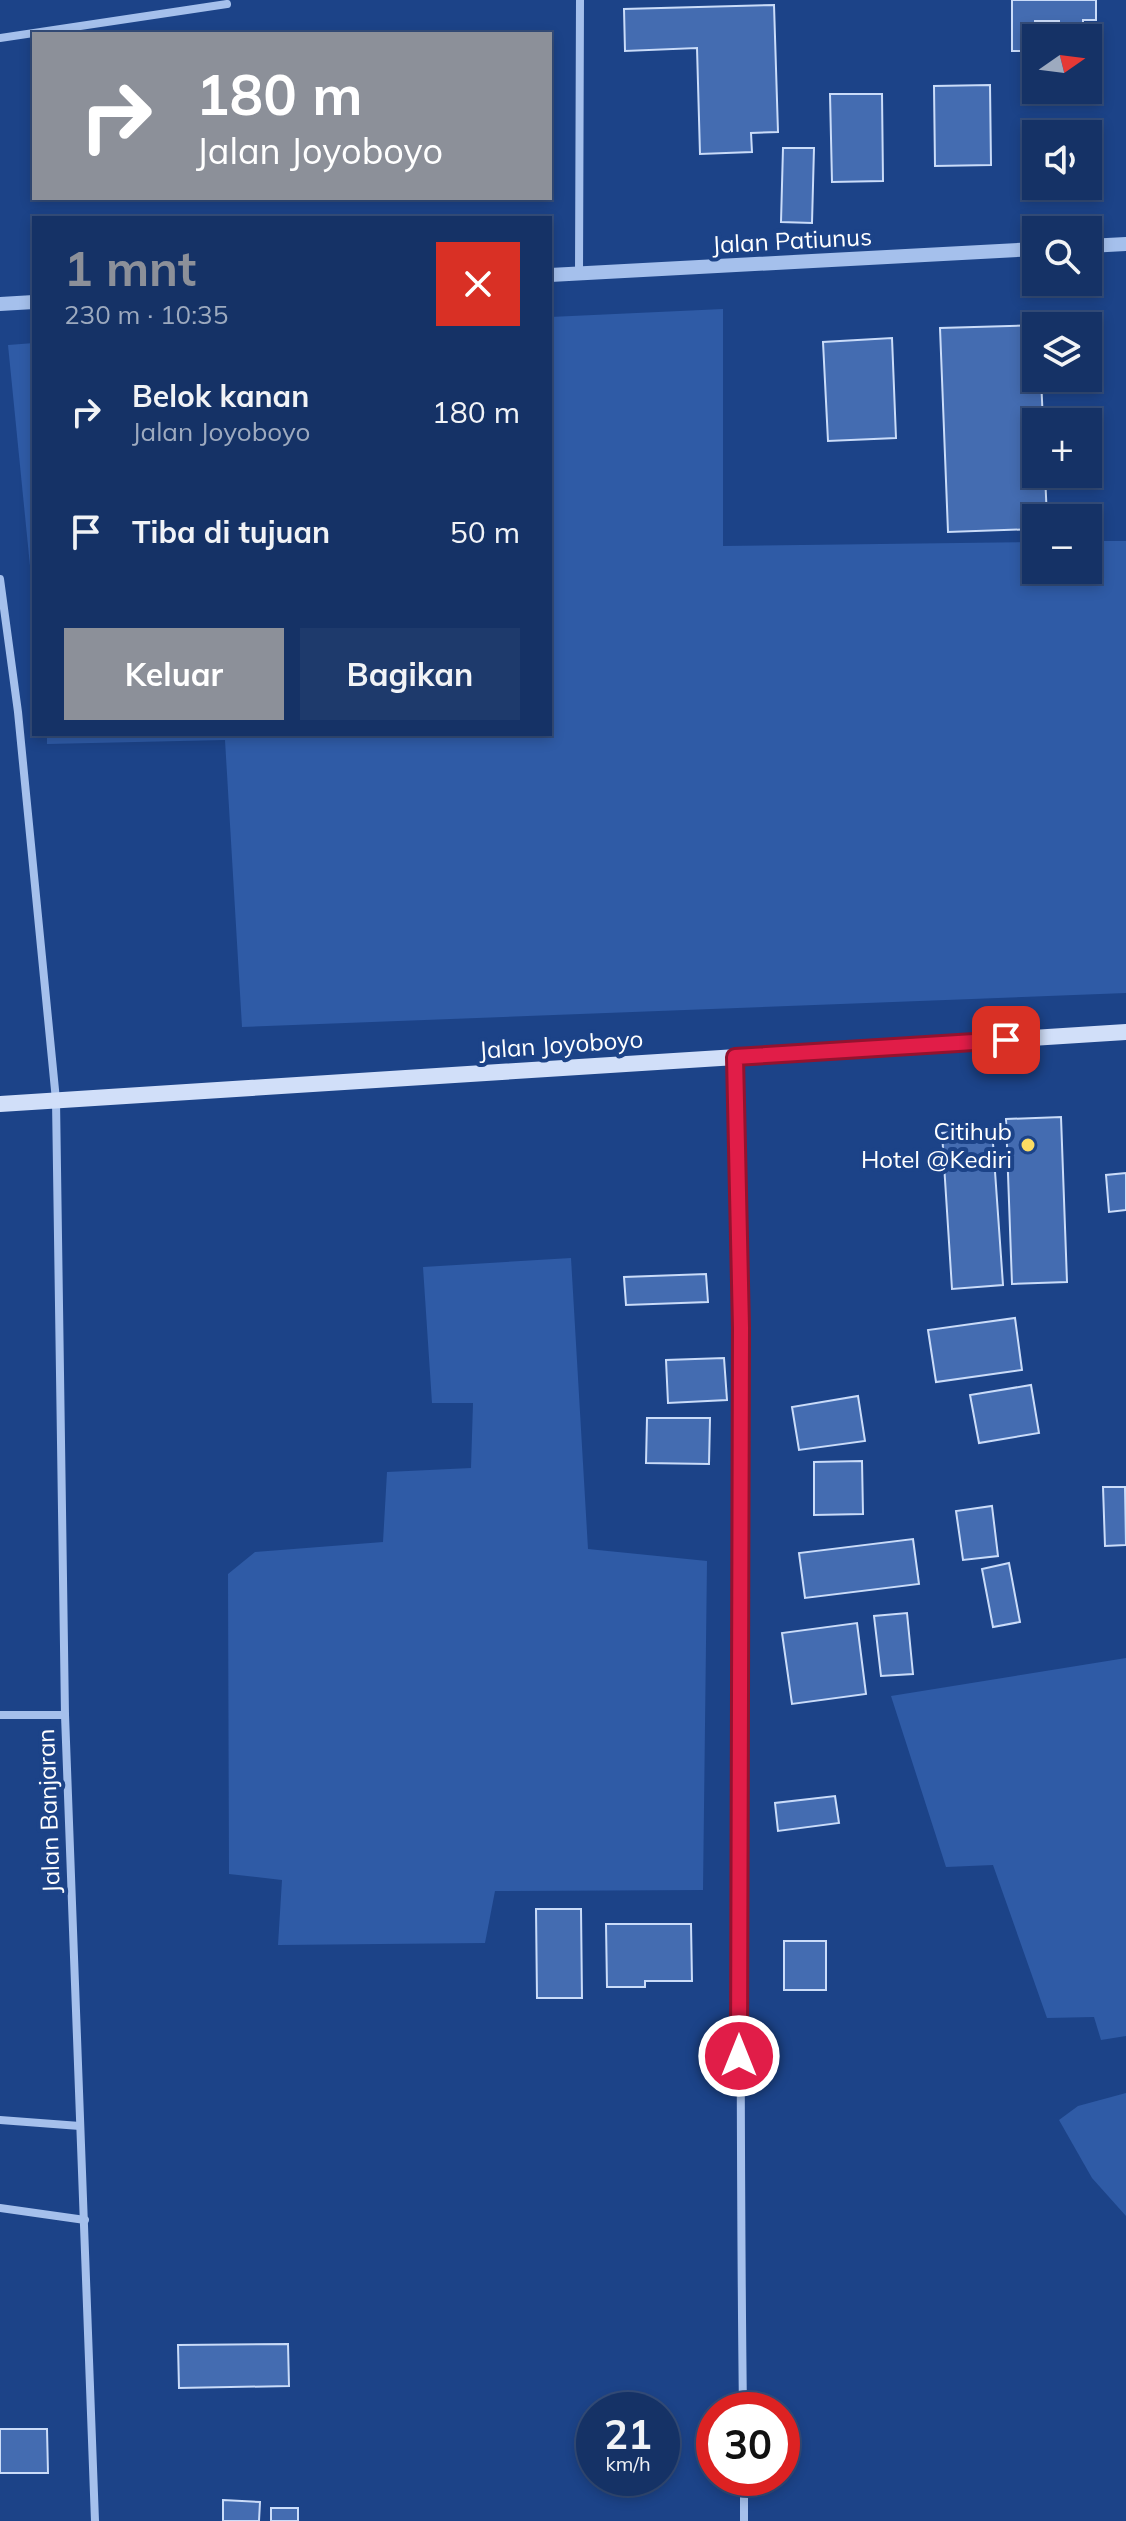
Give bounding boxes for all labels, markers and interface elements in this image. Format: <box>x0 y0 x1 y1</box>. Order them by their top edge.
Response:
north arrow <box>1022 24 1102 104</box>
map controls <box>1022 24 1102 584</box>
text: 180 m <box>196 59 363 129</box>
icon: right <box>64 64 168 168</box>
button: sound <box>1022 120 1102 200</box>
text: Jalan Joyoboyo <box>196 128 443 173</box>
button: search <box>1022 216 1102 296</box>
street label: Jalan Patiunus <box>711 221 873 259</box>
text: 1 mnt <box>64 238 196 298</box>
button: close <box>436 242 520 326</box>
text: 230 m · 10:35 <box>64 298 228 331</box>
button: layers <box>1022 312 1102 392</box>
text: Belok kanan <box>132 377 309 415</box>
icon: right <box>64 390 108 434</box>
text: 180 m <box>432 393 520 431</box>
button: + <box>1022 408 1102 488</box>
text: Jalan Joyoboyo <box>132 415 310 448</box>
button: − <box>1022 504 1102 584</box>
icon: arrive <box>64 510 108 554</box>
text: Tiba di tujuan <box>132 513 330 551</box>
text: 50 m <box>450 513 520 551</box>
button: Keluar <box>64 628 284 720</box>
button: Bagikan <box>300 628 520 720</box>
pin <box>972 1006 1040 1074</box>
icon: arrive <box>984 1018 1028 1062</box>
street label: Jalan Joyoboyo <box>478 1023 644 1065</box>
place label: Citihub Hotel @Kediri <box>861 1116 1012 1174</box>
marker: Citihub Hotel @Kediri <box>1019 1136 1037 1154</box>
street label: Jalan Banjaran <box>30 1728 66 1894</box>
position arrow <box>697 2014 781 2098</box>
speed limit sign: 30 <box>696 2392 800 2496</box>
text: 21 <box>604 2409 652 2459</box>
text: km/h <box>605 2451 651 2476</box>

